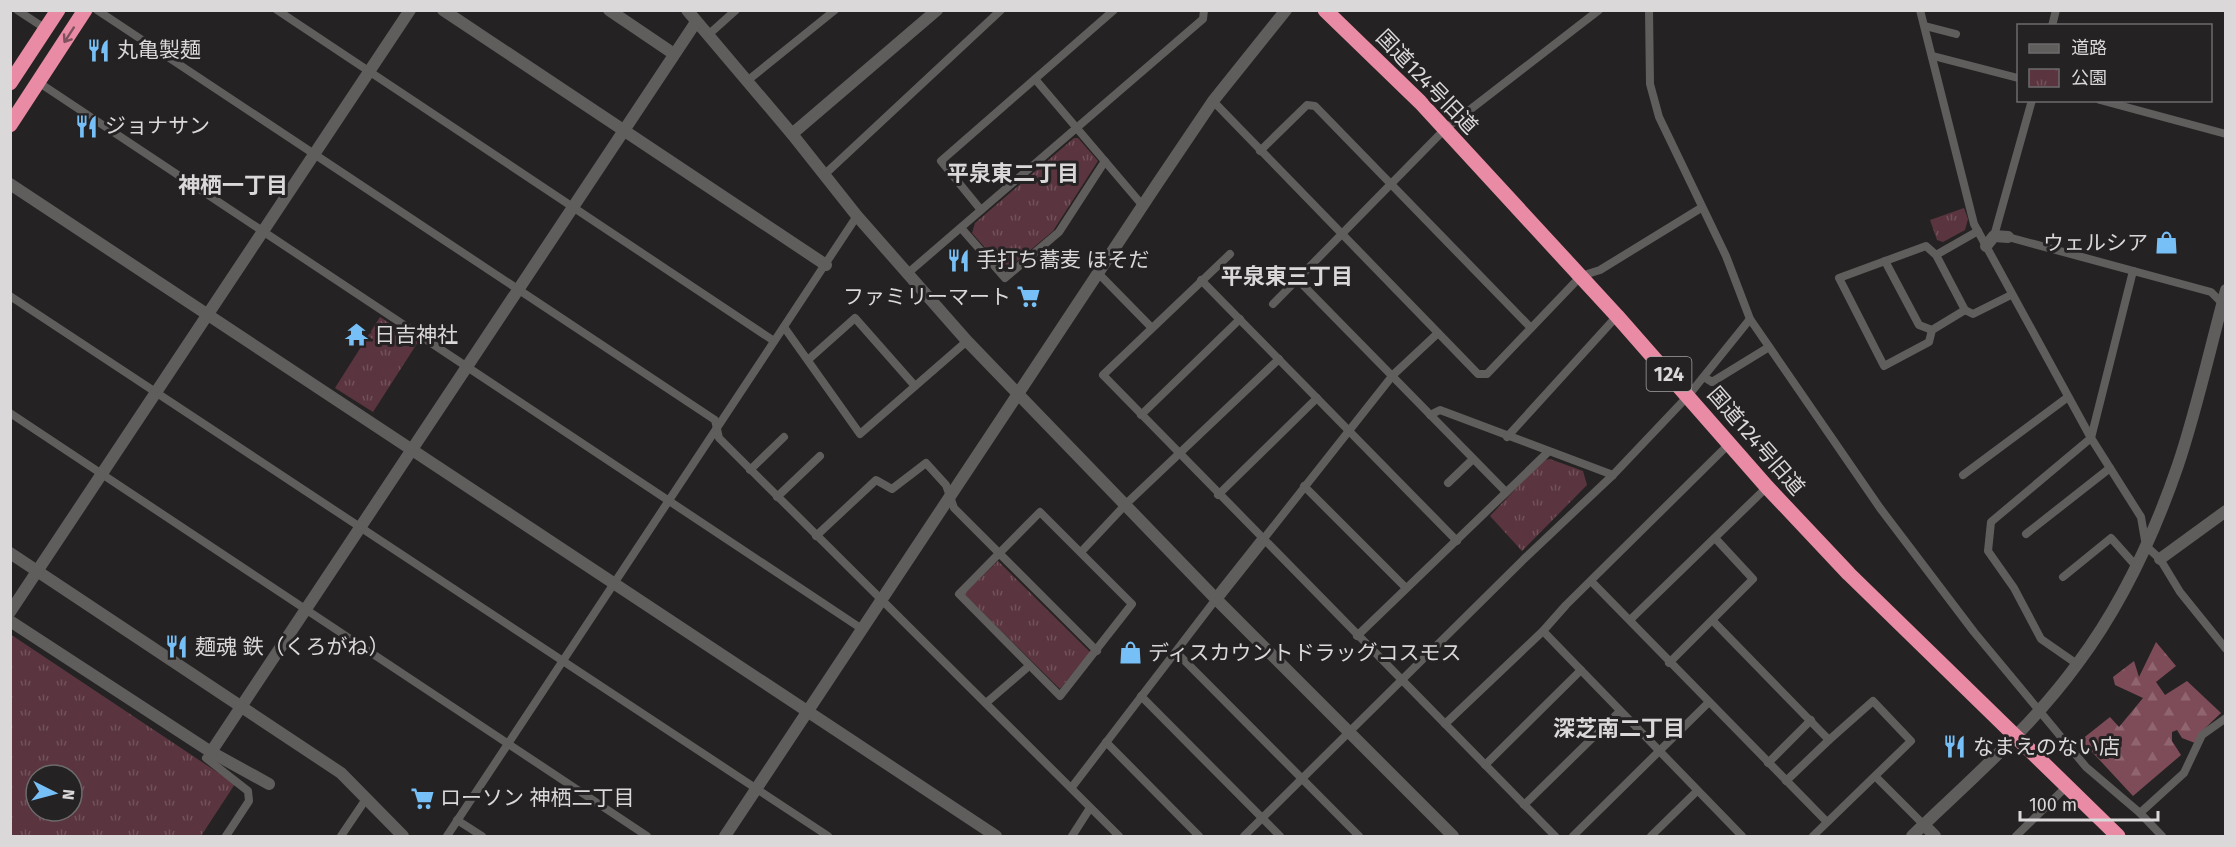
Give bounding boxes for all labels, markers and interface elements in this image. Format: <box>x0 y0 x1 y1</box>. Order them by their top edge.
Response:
street label: 国道124号旧道 <box>1371 24 1483 140</box>
legend <box>2017 24 2212 102</box>
one-way arrow <box>63 26 76 43</box>
restaurant icon: 丸亀製麺 <box>86 37 112 63</box>
place label: 丸亀製麺 <box>117 37 201 63</box>
text: 道路 <box>2071 37 2107 59</box>
text: 公園 <box>2071 67 2107 89</box>
restaurant icon: ジョナサン <box>74 113 100 139</box>
place label: ジョナサン <box>105 113 210 139</box>
district label: 平泉東二丁目 <box>947 160 1079 187</box>
district label: 神栖一丁目 <box>178 172 288 199</box>
place label: ウェルシア <box>2043 230 2148 256</box>
shop icon: ウェルシア <box>2153 230 2179 256</box>
restaurant icon: 手打ち蕎麦 ほそだ <box>945 247 971 273</box>
place label: 手打ち蕎麦 ほそだ <box>976 247 1150 273</box>
district label: 平泉東三丁目 <box>1221 263 1353 290</box>
place label: ファミリーマート <box>843 284 1011 310</box>
supermarket icon: ファミリーマート <box>1016 284 1042 310</box>
temple icon: 日吉神社 <box>343 322 369 348</box>
place label: 日吉神社 <box>374 322 458 348</box>
road number: 124 <box>1646 357 1692 391</box>
street label: 国道124号旧道 <box>1702 381 1810 501</box>
restaurant icon: 麺魂 鉄（くろがね） <box>164 634 190 660</box>
place label: 麺魂 鉄（くろがね） <box>195 634 390 660</box>
shop icon: ディスカウントドラッグコスモス <box>1117 640 1143 666</box>
place label: ディスカウントドラッグコスモス <box>1148 640 1462 666</box>
district label: 深芝南二丁目 <box>1553 715 1685 742</box>
restaurant icon: なまえのない店 <box>1942 734 1968 760</box>
place label: なまえのない店 <box>1973 734 2120 760</box>
north arrow <box>24 763 84 823</box>
scale bar <box>2020 784 2158 822</box>
supermarket icon: ローソン 神栖二丁目 <box>409 785 435 811</box>
place label: ローソン 神栖二丁目 <box>440 785 635 811</box>
text: N <box>58 788 78 801</box>
text: 100 m <box>2029 794 2077 816</box>

